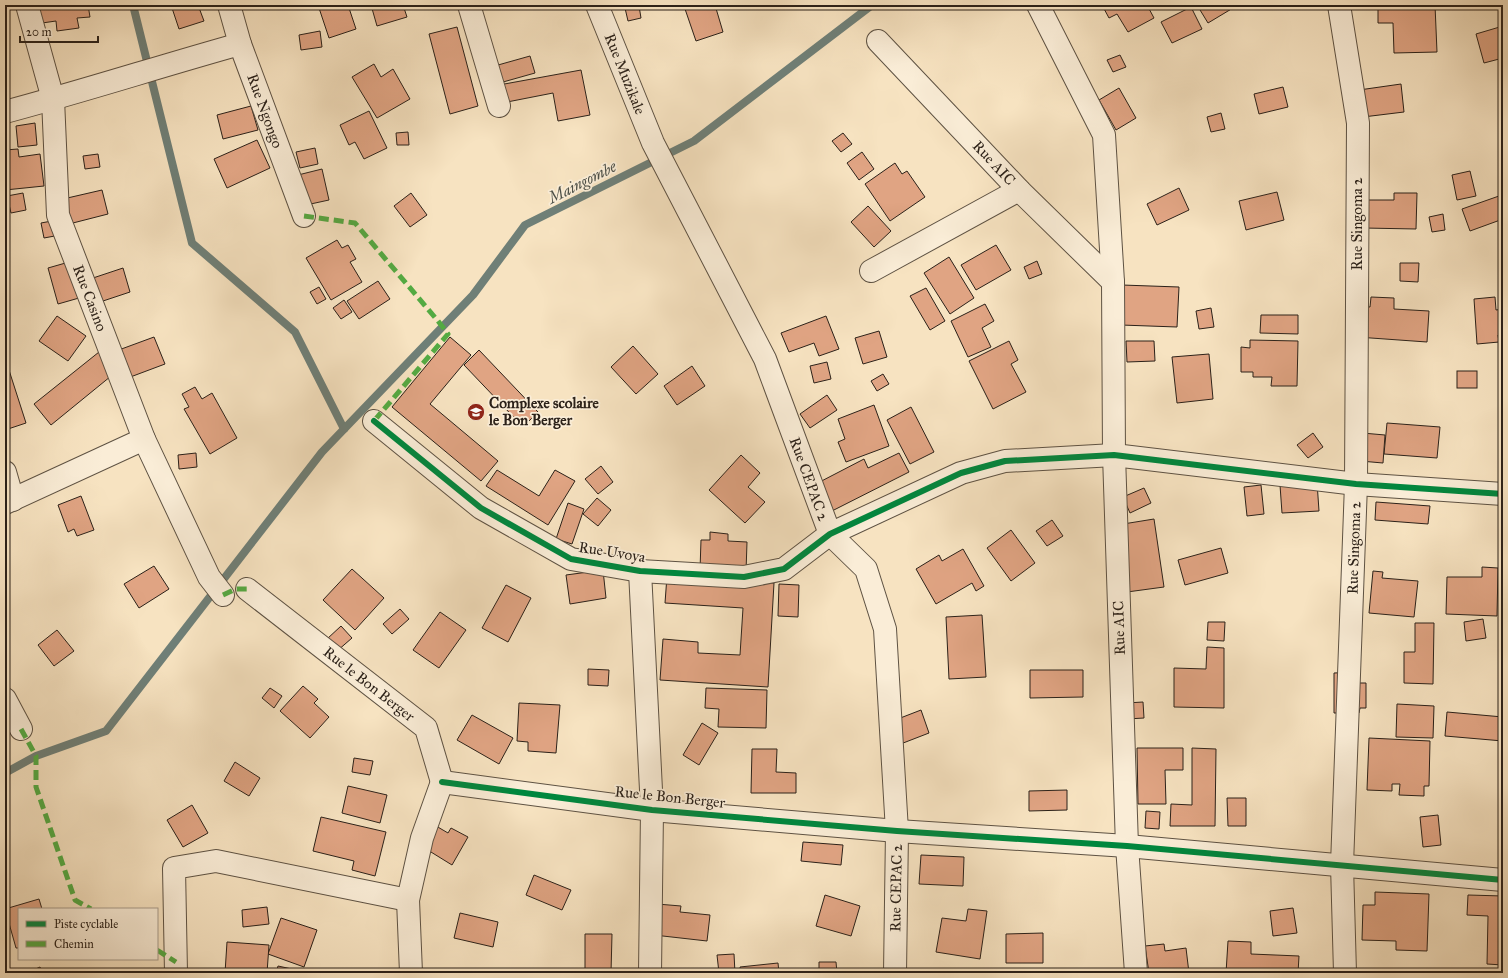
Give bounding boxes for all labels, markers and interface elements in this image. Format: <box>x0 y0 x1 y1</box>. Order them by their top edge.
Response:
scale bar <box>20 18 98 44</box>
text: 20 m <box>26 25 52 39</box>
street label: Rue Muzikale <box>601 31 649 117</box>
street label: Rue Ngongo <box>243 71 287 151</box>
street label: Rue AIC <box>969 137 1019 189</box>
water label: Maingombe <box>543 156 620 208</box>
street label: Rue Singoma 2 <box>1348 177 1366 270</box>
street label: Rue Casino <box>69 262 111 334</box>
place label: Complexe scolaire le Bon Berger <box>488 394 600 430</box>
school or university icon: Complexe scolaire le Bon Berger <box>466 402 486 422</box>
street label: Rue CEPAC 2 <box>786 435 833 524</box>
street label: Rue Singoma 2 <box>1343 501 1365 595</box>
street label: Rue Uvoya <box>577 538 647 566</box>
street label: Rue AIC <box>1109 600 1129 656</box>
street label: Rue le Bon Berger <box>320 643 419 725</box>
street label: Rue le Bon Berger <box>614 782 726 812</box>
street label: Rue CEPAC 2 <box>886 843 906 932</box>
legend <box>18 908 158 960</box>
text: Piste cyclable <box>54 917 118 931</box>
text: Chemin <box>54 937 94 951</box>

